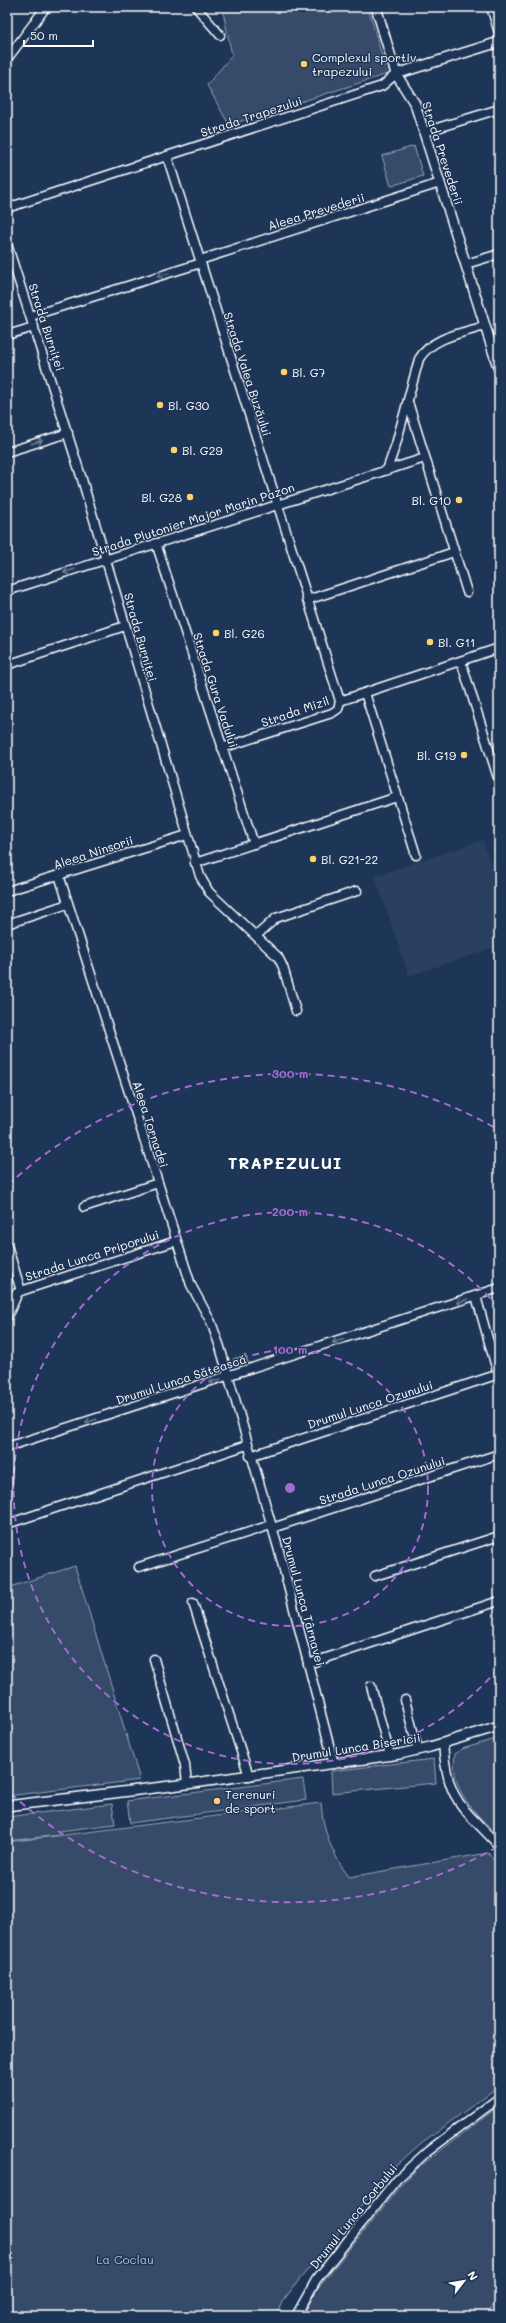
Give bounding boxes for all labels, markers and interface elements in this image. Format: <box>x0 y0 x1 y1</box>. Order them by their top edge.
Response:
scale bar <box>24 22 93 48</box>
text: 50 m <box>30 27 58 43</box>
place label: Complexul sportiv trapezului <box>312 49 416 79</box>
marker: Complexul sportiv trapezului <box>299 59 309 69</box>
street label: Strada Trapezului <box>198 92 304 140</box>
street label: Strada Prevederii <box>419 99 467 207</box>
street label: Aleea Prevederii <box>266 189 366 233</box>
one-way arrow <box>157 272 170 279</box>
street label: Strada Burniței <box>25 281 69 373</box>
street label: Strada Valea Buzăului <box>220 310 276 438</box>
place label: Bl. G7 <box>292 364 326 380</box>
marker: Bl. G7 <box>279 367 289 377</box>
place label: Bl. G30 <box>168 397 210 413</box>
marker: Bl. G30 <box>155 400 165 410</box>
one-way arrow <box>31 438 43 446</box>
place label: Bl. G29 <box>182 442 223 458</box>
marker: Bl. G29 <box>169 445 179 455</box>
street label: Strada Plutonier Major Marin Pazon <box>90 479 296 559</box>
place label: Bl. G28 <box>141 489 182 505</box>
marker: Bl. G28 <box>185 492 195 502</box>
place label: Bl. G10 <box>411 492 452 508</box>
marker: Bl. G10 <box>454 495 464 505</box>
one-way arrow <box>63 568 76 575</box>
street label: Strada Burniței <box>121 591 161 683</box>
place label: Bl. G26 <box>224 625 265 641</box>
marker: Bl. G26 <box>211 628 221 638</box>
street label: Strada Gura Vadului <box>190 631 242 749</box>
place label: Bl. G11 <box>438 634 475 650</box>
marker: Bl. G11 <box>425 637 435 647</box>
street label: Strada Mizil <box>259 692 331 730</box>
place label: Bl. G19 <box>417 747 456 763</box>
marker: Bl. G19 <box>459 750 469 760</box>
street label: Aleea Ninsorii <box>51 832 135 872</box>
place label: Bl. G21-22 <box>321 851 378 867</box>
marker: Bl. G21-22 <box>308 854 318 864</box>
text: 300 m <box>272 1065 308 1081</box>
street label: Aleea Tornadei <box>129 1079 173 1169</box>
district label: TRAPEZULUI <box>228 1152 342 1173</box>
text: 200 m <box>272 1203 308 1219</box>
street label: Strada Lunca Priporului <box>23 1226 161 1284</box>
one-way arrow <box>456 1297 468 1305</box>
one-way arrow <box>332 1338 345 1345</box>
text: 100 m <box>273 1341 307 1357</box>
street label: Drumul Lunca Sătească <box>114 1350 248 1408</box>
street label: Drumul Lunca Ozunului <box>305 1376 435 1432</box>
one-way arrow <box>208 1378 221 1385</box>
one-way arrow <box>85 1418 98 1425</box>
street label: Strada Lunca Ozunului <box>317 1452 447 1508</box>
centre of rings <box>283 1481 297 1495</box>
street label: Drumul Lunca Târnavei <box>279 1534 329 1668</box>
street label: Drumul Lunca Bisericii <box>290 1729 422 1765</box>
place label: Terenuri de sport <box>225 1786 276 1816</box>
marker: Terenuri de sport <box>212 1796 222 1806</box>
street label: Drumul Lunca Corbului <box>306 2160 400 2272</box>
park label: La Coclau <box>96 2251 154 2267</box>
north arrow <box>444 2261 484 2301</box>
text: N <box>464 2268 482 2283</box>

